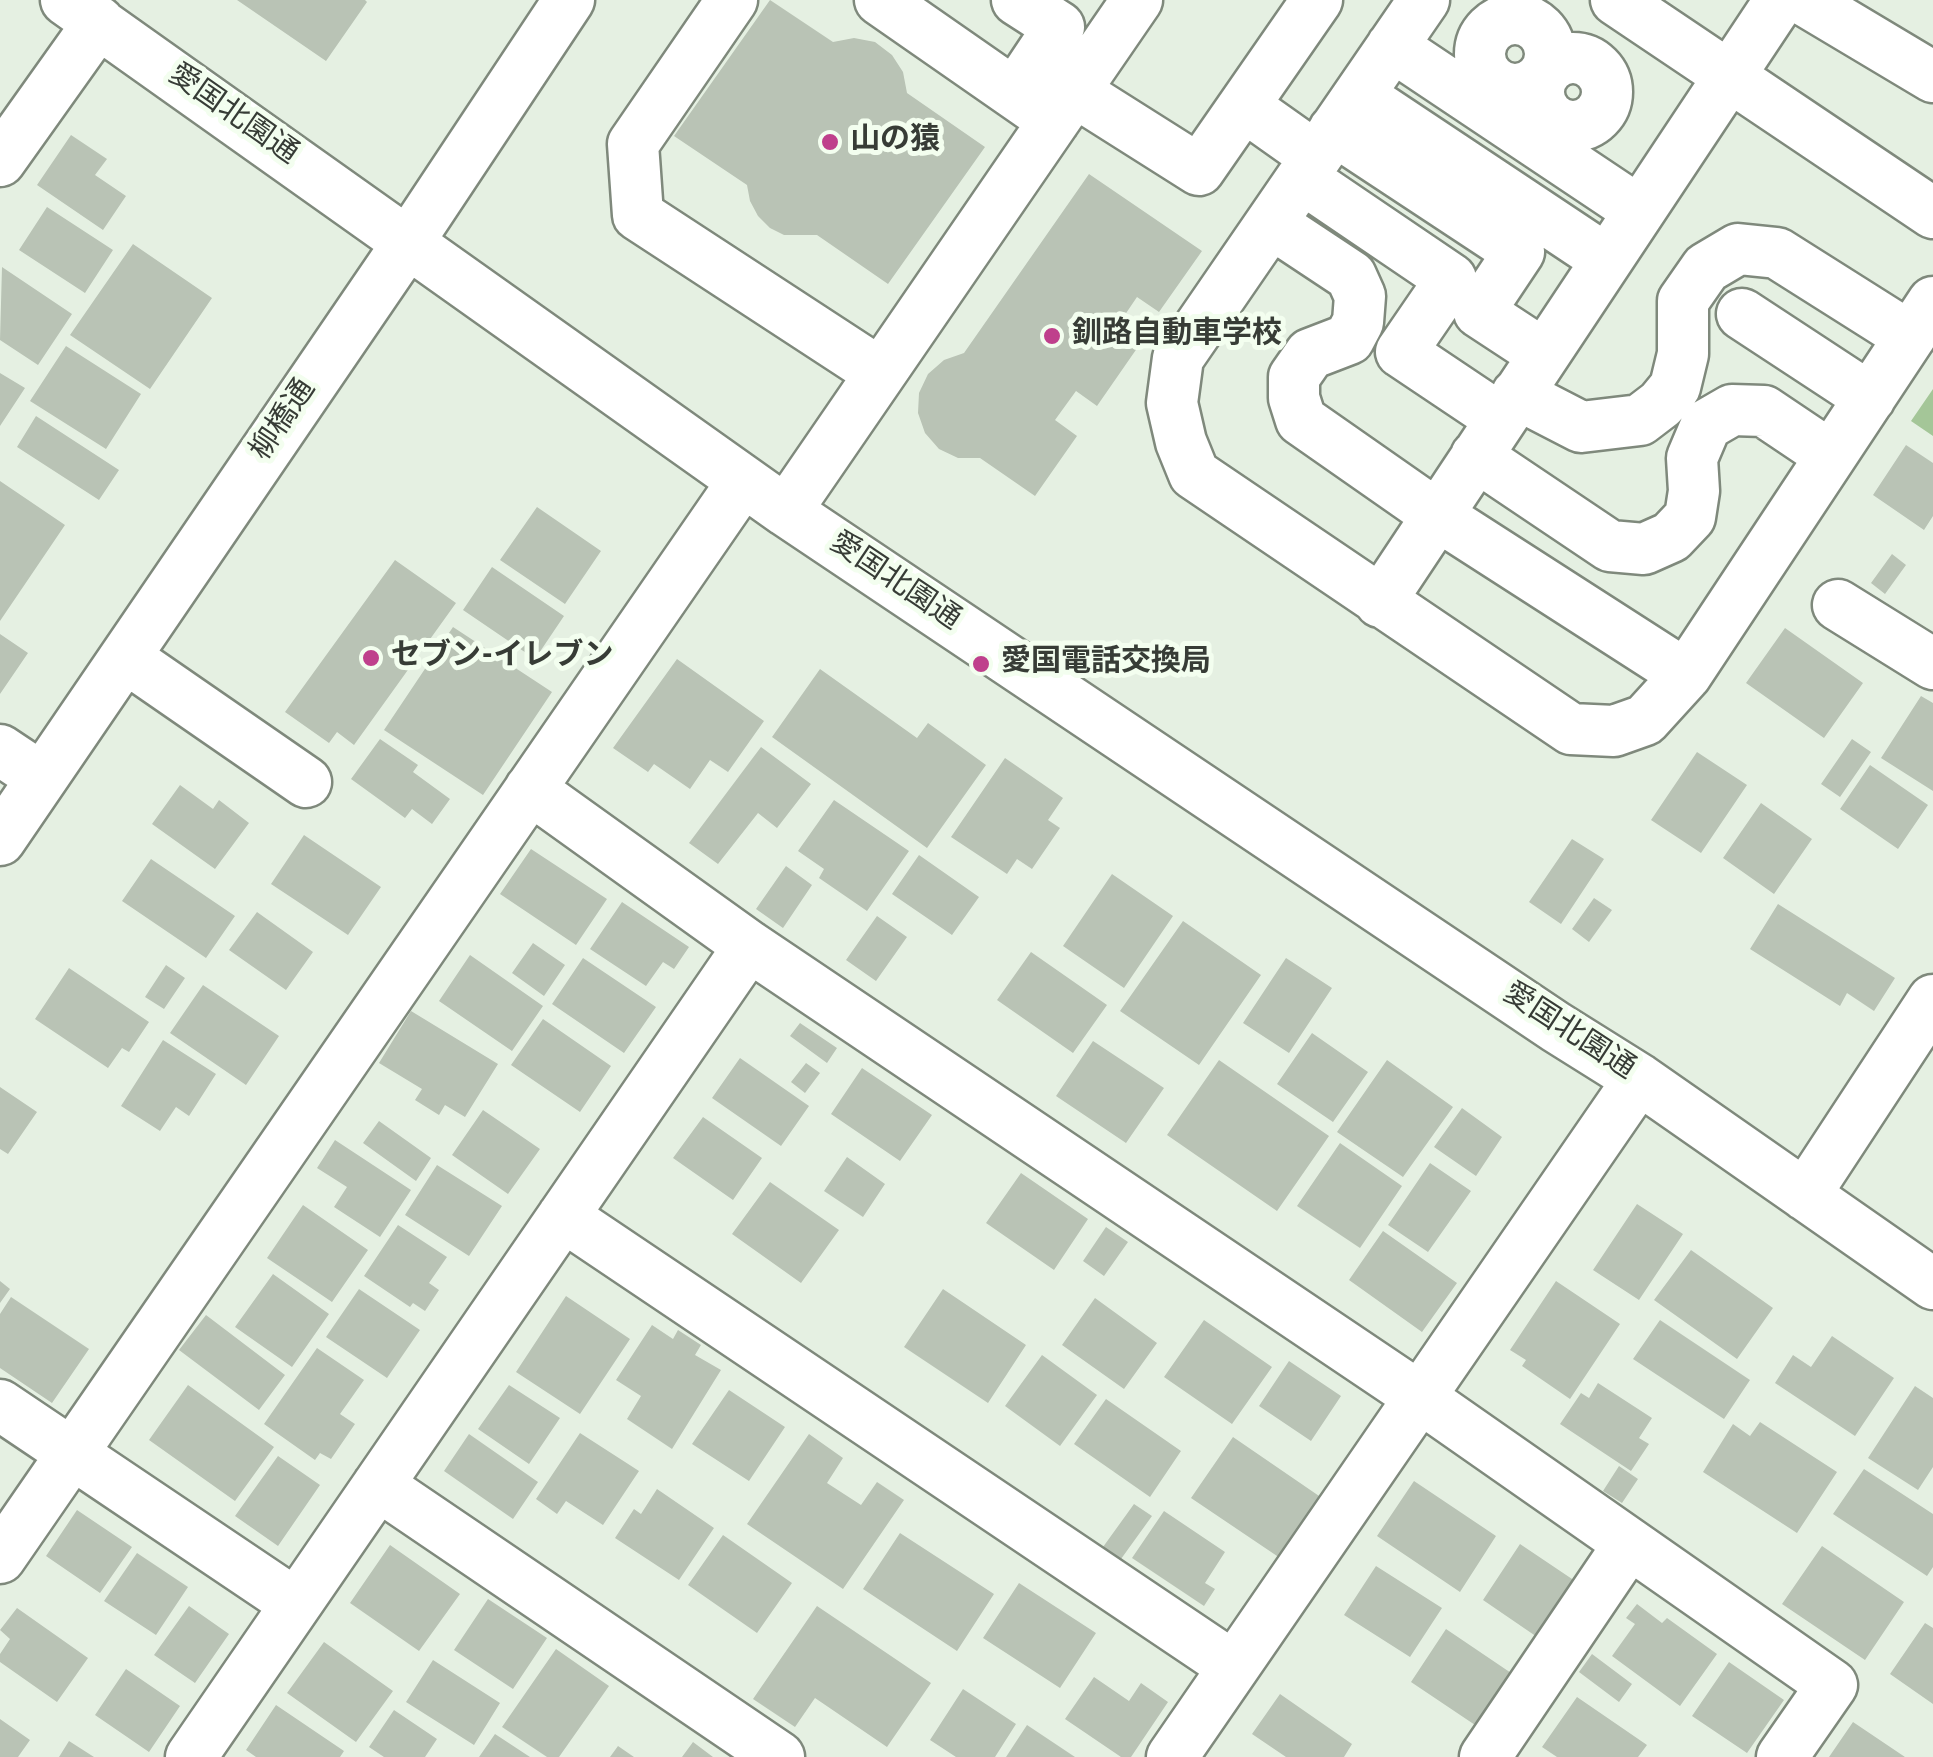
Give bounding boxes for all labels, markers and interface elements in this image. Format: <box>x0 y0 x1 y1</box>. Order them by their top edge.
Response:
street label: 愛国北園通 <box>160 58 304 174</box>
place label: 山の猿 <box>850 124 940 160</box>
marker: 山の猿 <box>819 131 841 153</box>
place label: 釧路自動車学校 <box>1072 318 1282 354</box>
marker: 釧路自動車学校 <box>1041 325 1063 347</box>
street label: 柳橋通 <box>245 374 325 468</box>
street label: 愛国北園通 <box>822 526 966 640</box>
place label: セブン-イレブン <box>391 640 613 676</box>
place label: 愛国電話交換局 <box>1001 646 1211 682</box>
marker: セブン-イレブン <box>360 647 382 669</box>
marker: 愛国電話交換局 <box>970 653 992 675</box>
street label: 愛国北園通 <box>1495 977 1641 1089</box>

